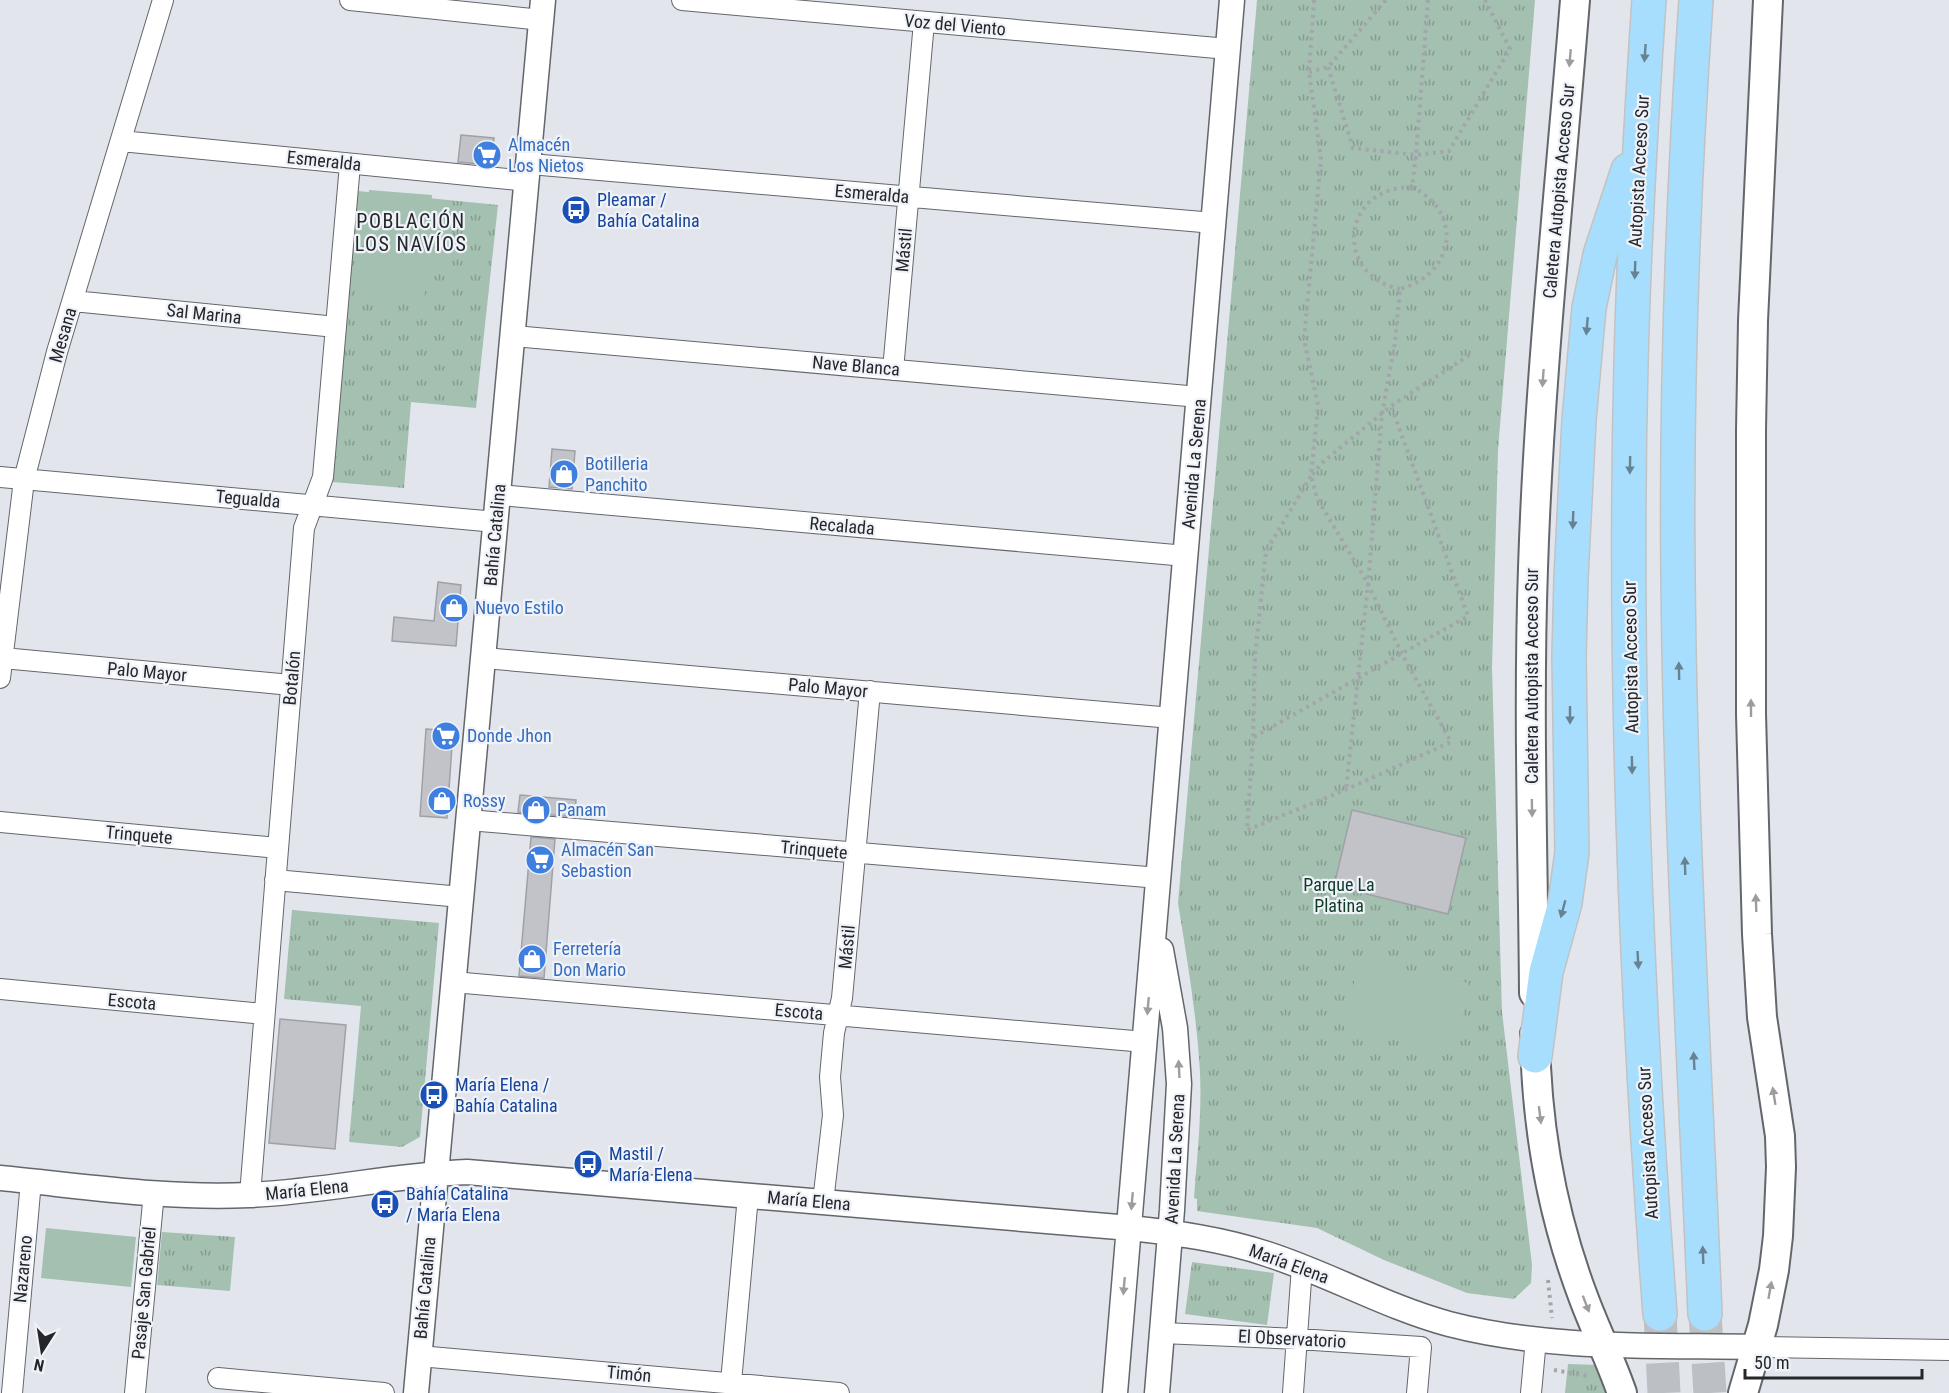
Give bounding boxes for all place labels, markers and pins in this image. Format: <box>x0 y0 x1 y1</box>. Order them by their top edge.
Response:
place label: Almacén Los Nietos <box>508 134 584 176</box>
supermarket icon: Almacén Los Nietos <box>471 139 503 171</box>
place label: Pleamar / Bahía Catalina <box>597 189 700 231</box>
bus stop icon: Pleamar / Bahía Catalina <box>560 194 592 226</box>
place label: Botilleria Panchito <box>585 453 648 495</box>
shop icon: Botilleria Panchito <box>548 458 580 490</box>
shop icon: Nuevo Estilo <box>438 592 470 624</box>
place label: Nuevo Estilo <box>475 597 564 618</box>
supermarket icon: Donde Jhon <box>430 720 462 752</box>
place label: Donde Jhon <box>467 725 552 746</box>
shop icon: Rossy <box>426 785 458 817</box>
place label: Rossy <box>463 790 506 811</box>
shop icon: Panam <box>520 794 552 826</box>
place label: Panam <box>557 799 606 820</box>
place label: Almacén San Sebastion <box>561 839 654 881</box>
supermarket icon: Almacén San Sebastion <box>524 844 556 876</box>
place label: Ferretería Don Mario <box>553 938 626 980</box>
shop icon: Ferretería Don Mario <box>516 943 548 975</box>
place label: María Elena / Bahía Catalina <box>455 1074 558 1116</box>
bus stop icon: María Elena / Bahía Catalina <box>418 1079 450 1111</box>
place label: Mastil / María Elena <box>609 1143 693 1185</box>
bus stop icon: Mastil / María Elena <box>572 1148 604 1180</box>
place label: Bahía Catalina / María Elena <box>406 1183 509 1225</box>
bus stop icon: Bahía Catalina / María Elena <box>369 1188 401 1220</box>

